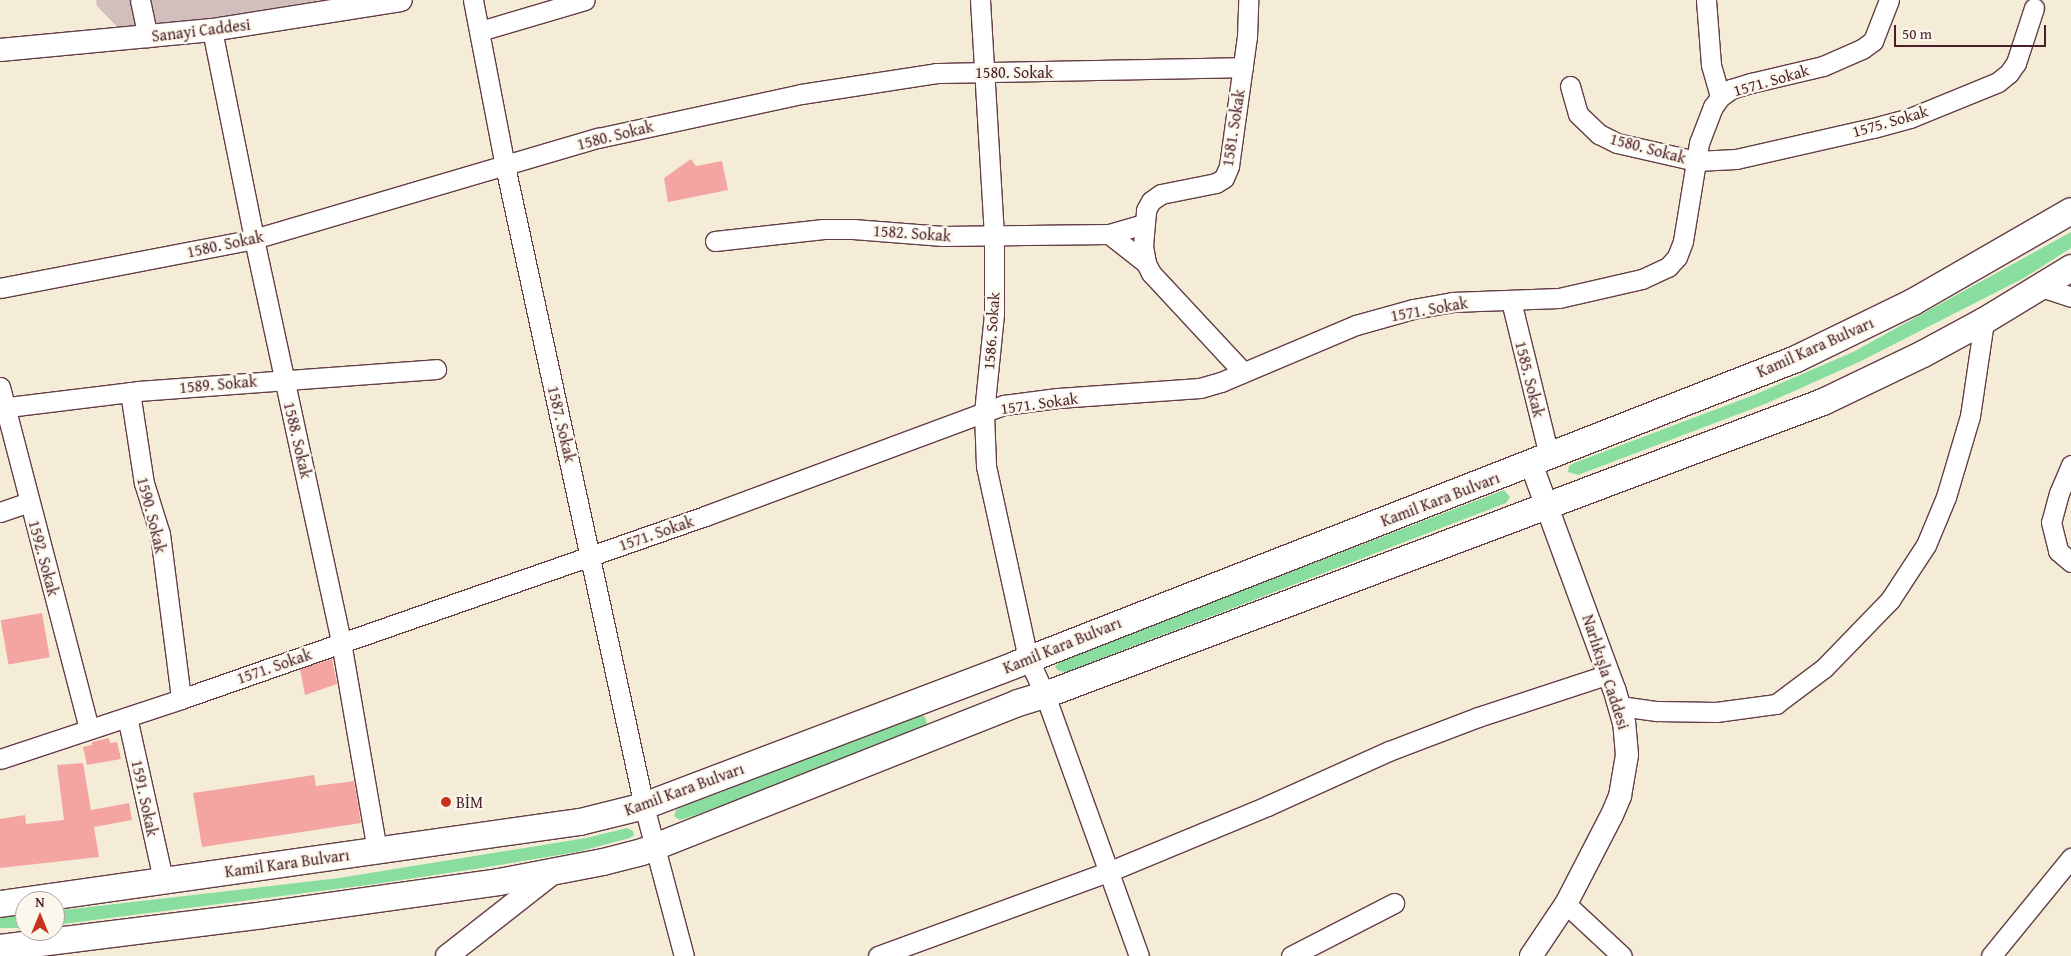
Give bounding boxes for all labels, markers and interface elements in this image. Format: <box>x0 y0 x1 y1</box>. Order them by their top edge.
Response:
street label: Sanayi Caddesi <box>150 14 252 46</box>
scale bar <box>1896 15 2048 47</box>
text: 50 m <box>1902 23 1932 44</box>
street label: 1571. Sokak <box>1731 60 1811 100</box>
street label: 1580. Sokak <box>975 62 1053 82</box>
street label: 1581. Sokak <box>1217 88 1249 168</box>
street label: 1575. Sokak <box>1850 101 1930 141</box>
street label: 1580. Sokak <box>575 116 655 154</box>
street label: 1580. Sokak <box>1608 129 1688 167</box>
street label: 1582. Sokak <box>872 221 952 245</box>
street label: 1580. Sokak <box>185 227 265 261</box>
street label: 1586. Sokak <box>979 291 1003 371</box>
street label: 1571. Sokak <box>1389 293 1469 325</box>
street label: Kamil Kara Bulvarı <box>1754 313 1876 381</box>
street label: 1585. Sokak <box>1511 339 1549 419</box>
street label: 1589. Sokak <box>178 371 258 397</box>
street label: 1587. Sokak <box>544 384 580 464</box>
street label: 1571. Sokak <box>999 388 1079 418</box>
street label: 1588. Sokak <box>280 400 316 480</box>
street label: Kamil Kara Bulvarı <box>1378 468 1502 530</box>
street label: 1590. Sokak <box>133 475 171 555</box>
street label: 1571. Sokak <box>616 511 696 555</box>
street label: 1592. Sokak <box>25 518 63 598</box>
street label: Narlıkışla Caddesi <box>1578 612 1634 732</box>
street label: Kamil Kara Bulvarı <box>1000 613 1124 677</box>
street label: 1571. Sokak <box>234 644 314 688</box>
street label: 1591. Sokak <box>128 758 162 838</box>
street label: Kamil Kara Bulvarı <box>622 758 746 820</box>
place label: BİM <box>456 792 483 812</box>
marker: BİM <box>440 796 452 808</box>
street label: Kamil Kara Bulvarı <box>223 845 351 881</box>
north arrow <box>15 891 65 941</box>
text: N <box>35 892 45 912</box>

